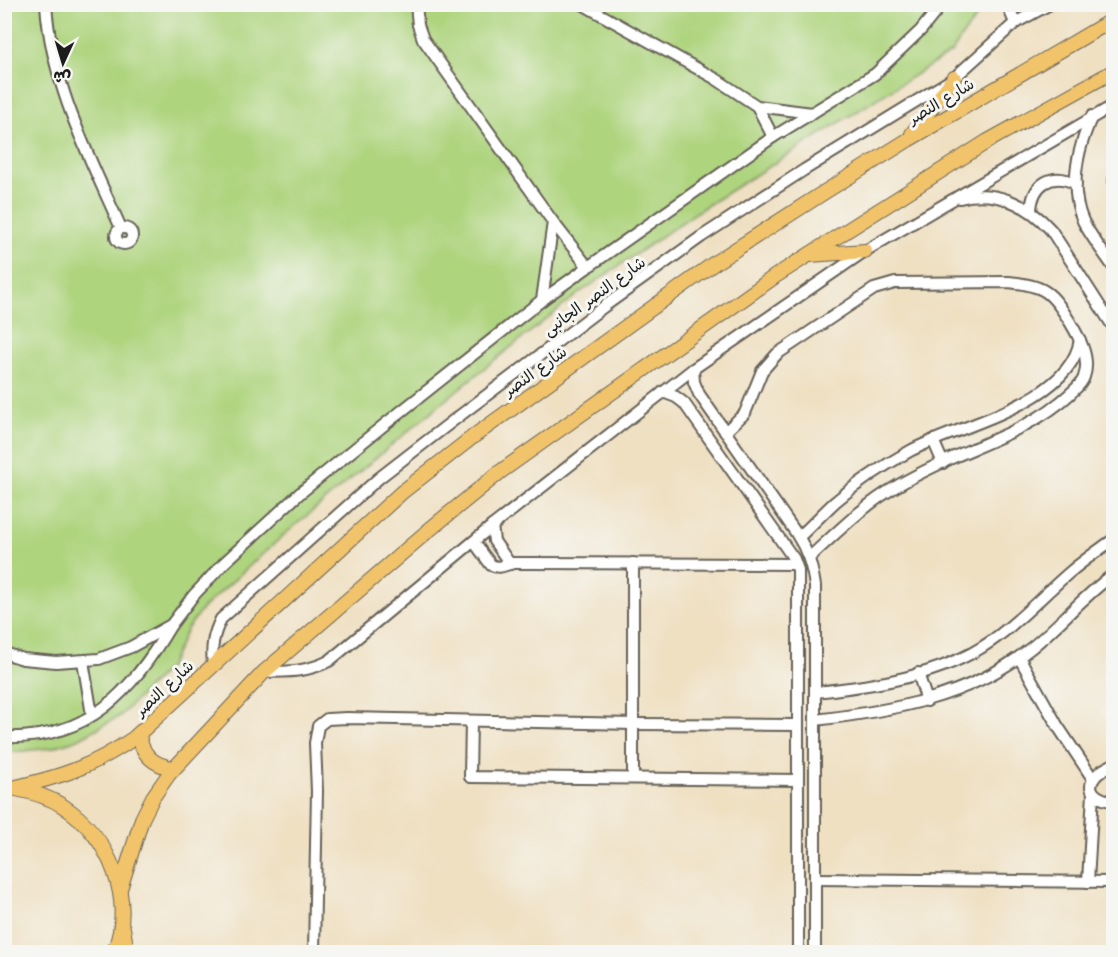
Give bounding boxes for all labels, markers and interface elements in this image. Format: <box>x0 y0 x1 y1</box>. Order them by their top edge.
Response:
north arrow <box>33 33 93 93</box>
text: ش <box>52 66 72 89</box>
street label: شارع النصر <box>902 73 978 131</box>
street label: شارع النصر الجانبى <box>538 251 650 341</box>
street label: شارع النصر <box>498 341 571 403</box>
street label: شارع النصر <box>129 655 199 723</box>

